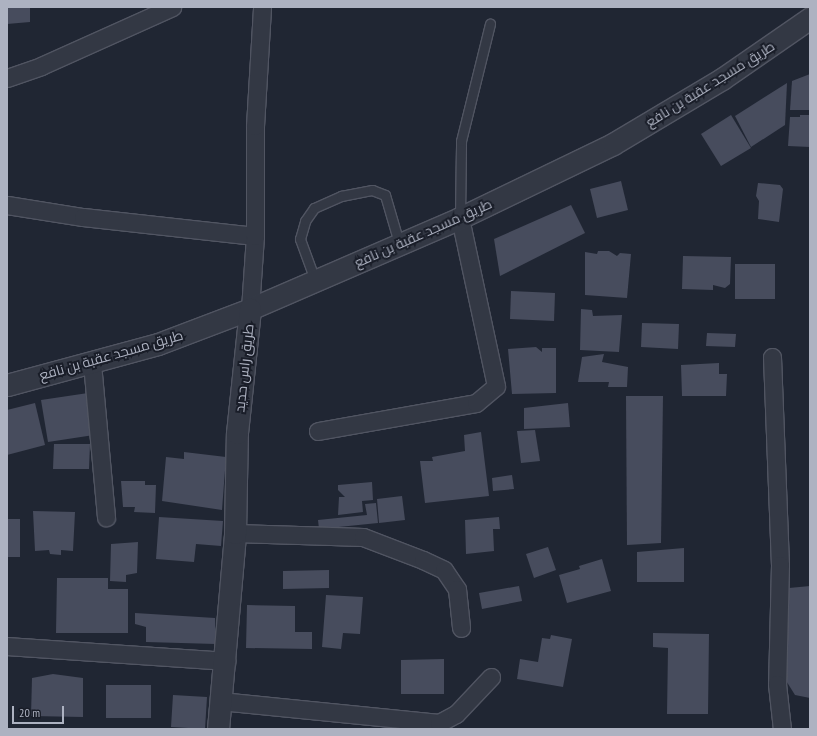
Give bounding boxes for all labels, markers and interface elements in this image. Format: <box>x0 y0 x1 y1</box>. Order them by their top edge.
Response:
street label: طريق مسجد عقبة بن نافع <box>642 37 778 131</box>
street label: طريق مسجد عقبة بن نافع <box>352 195 494 271</box>
street label: طريق راس حديد <box>231 323 257 413</box>
street label: طريق مسجد عقبة بن نافع <box>37 326 185 384</box>
scale bar <box>14 698 66 724</box>
text: 20 m <box>19 705 40 720</box>

